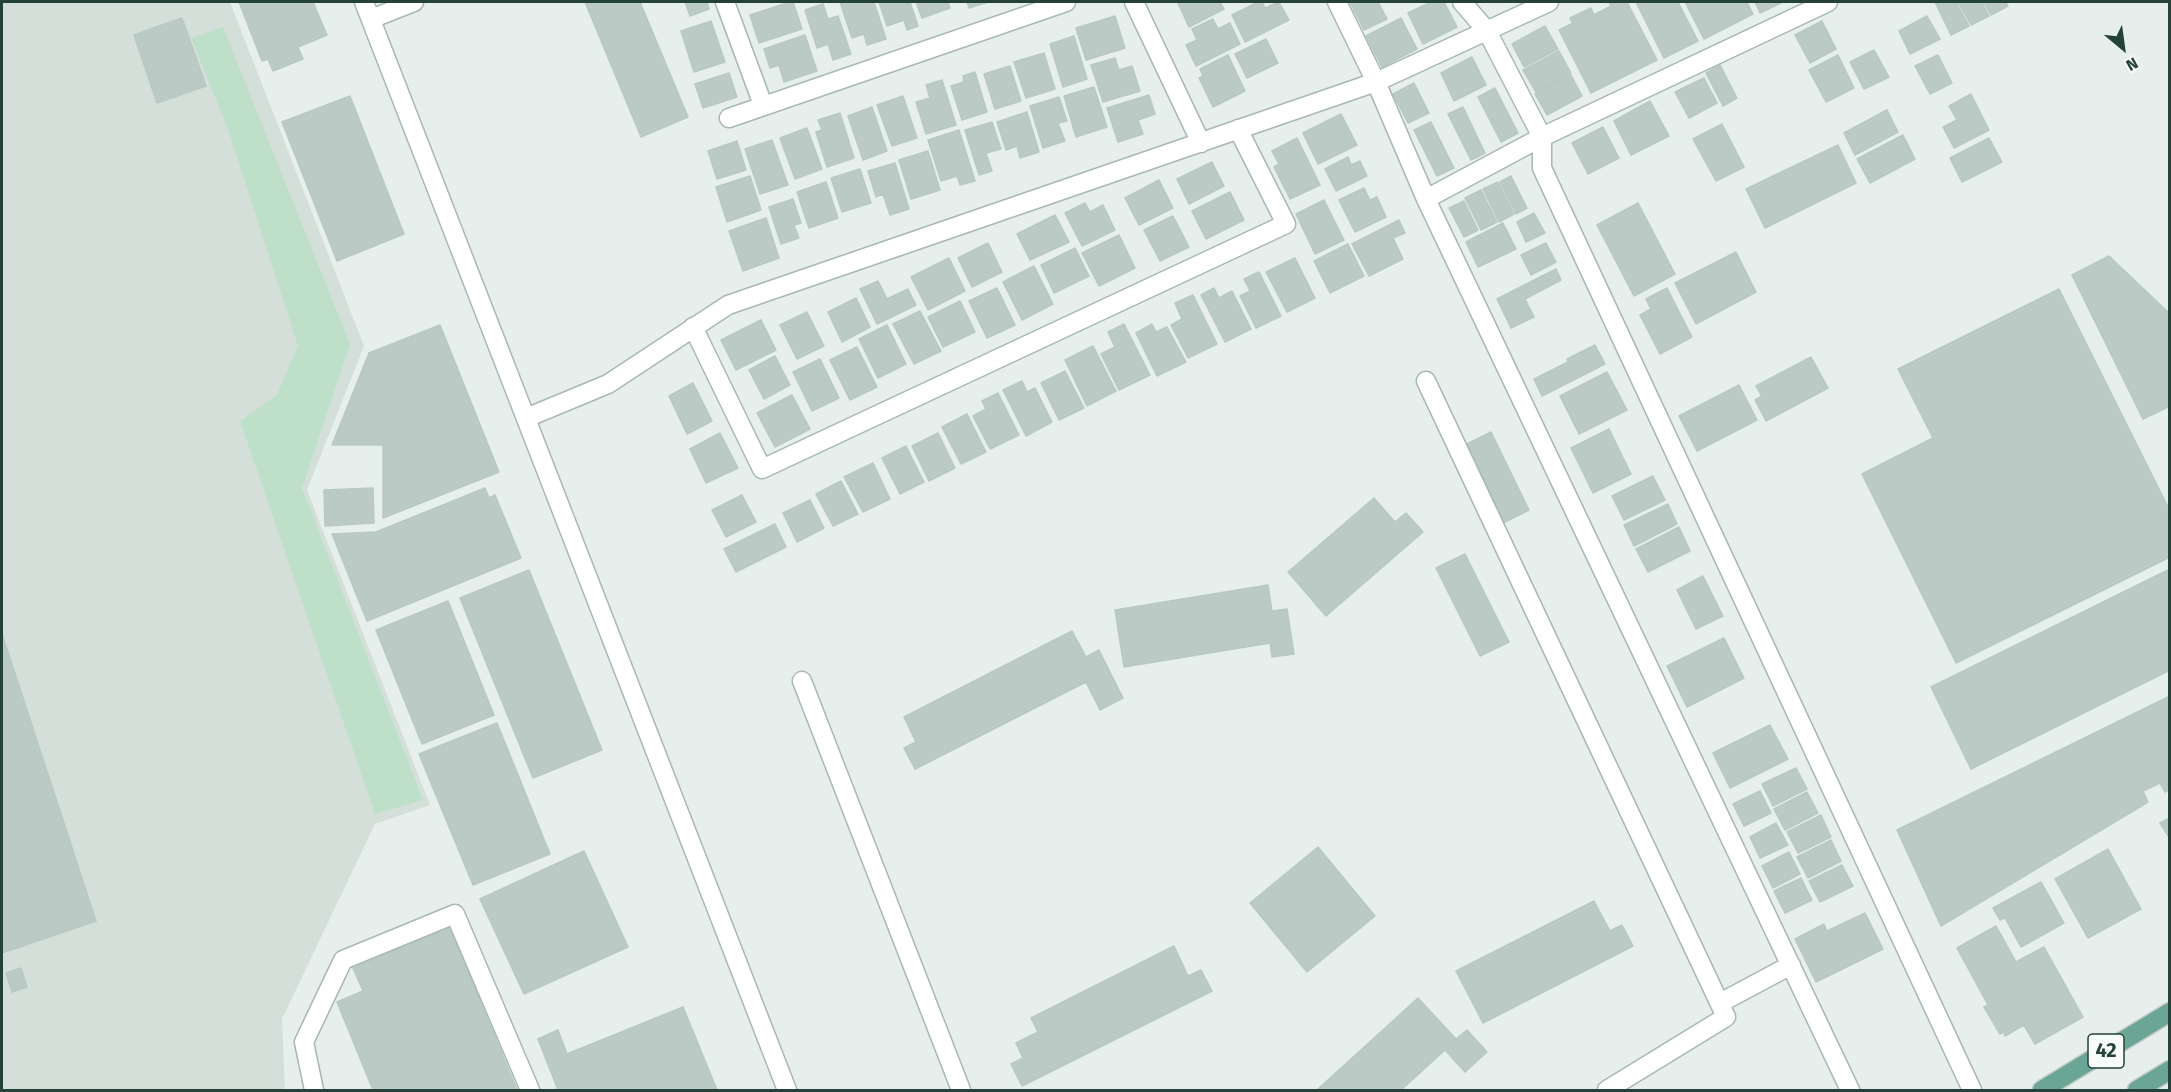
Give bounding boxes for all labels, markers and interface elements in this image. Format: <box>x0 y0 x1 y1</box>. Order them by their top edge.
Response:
north arrow <box>2093 18 2153 78</box>
text: N <box>2123 53 2141 75</box>
road number: 42 <box>2088 1034 2124 1068</box>

